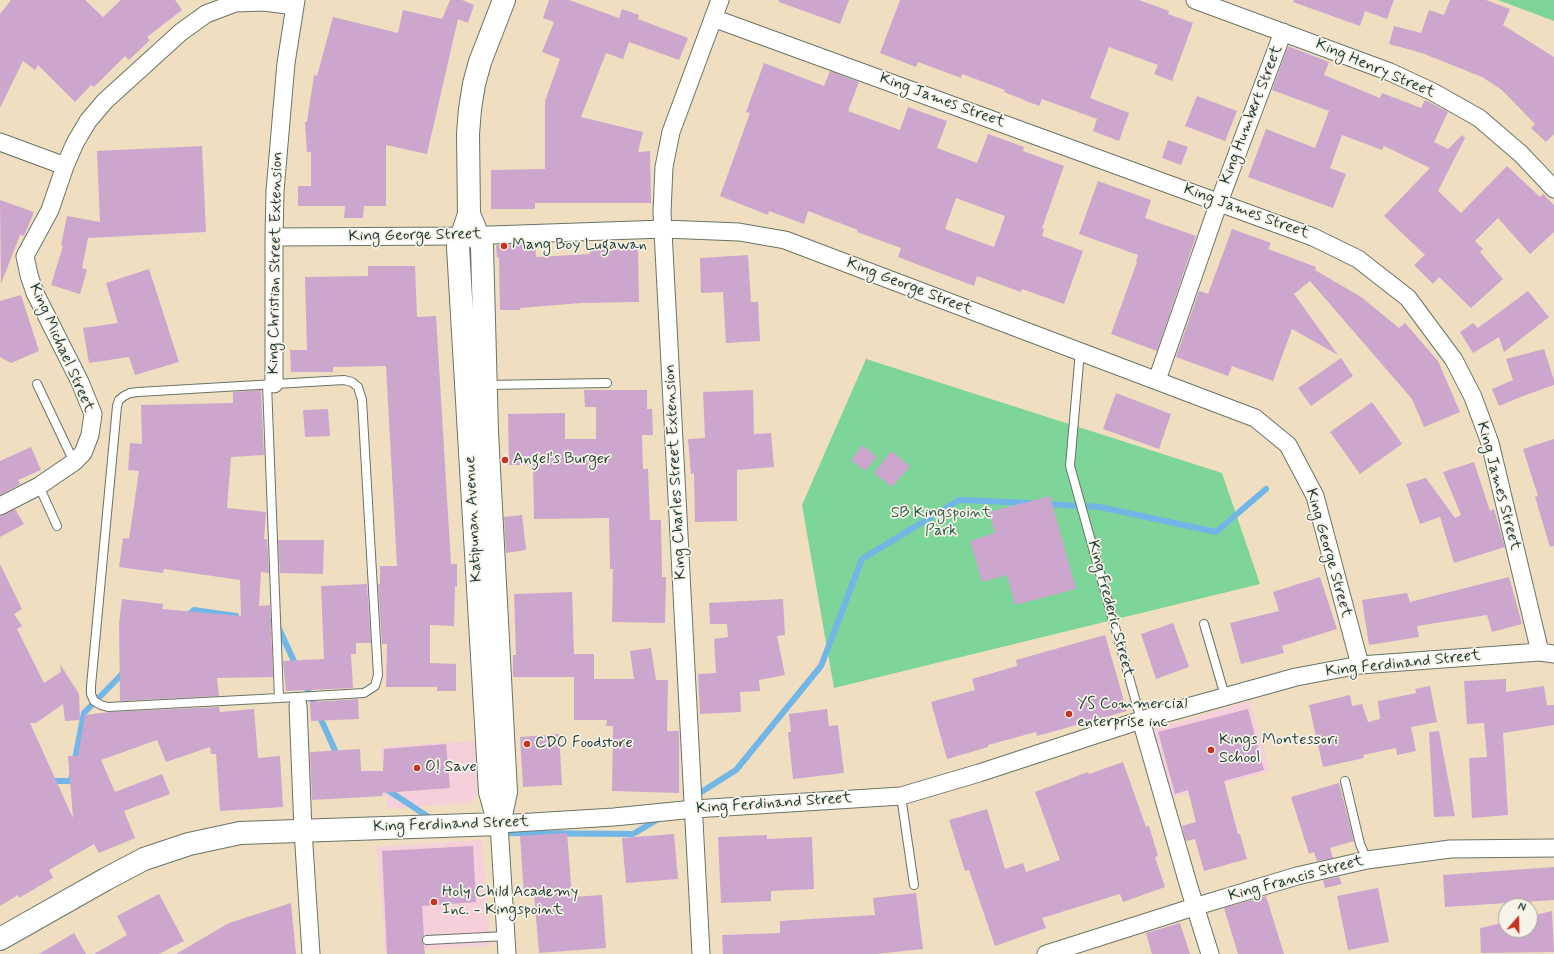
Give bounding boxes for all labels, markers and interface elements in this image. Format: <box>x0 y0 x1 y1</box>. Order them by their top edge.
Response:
street label: King Henry Street <box>1312 35 1438 103</box>
street label: King Humbert Street <box>1217 43 1287 187</box>
street label: King James Street <box>876 69 1008 133</box>
street label: King Christian Street Extension <box>264 151 288 375</box>
street label: King James Street <box>1180 180 1312 244</box>
street label: King George Street <box>348 225 482 247</box>
place label: Mang Boy Lugawan <box>512 236 647 256</box>
marker: Mang Boy Lugawan <box>499 241 509 251</box>
street label: King George Street <box>843 254 975 320</box>
street label: King Michael Street <box>24 281 98 415</box>
street label: King Charles Street Extension <box>661 364 691 580</box>
street label: King James Street <box>1472 420 1524 552</box>
place label: Angel's Burger <box>513 450 611 470</box>
street label: Katipunan Avenue <box>461 455 487 583</box>
marker: Angel's Burger <box>500 455 510 465</box>
street label: King George Street <box>1300 486 1356 620</box>
park label: SB Kingspoint Park <box>891 504 991 542</box>
street label: King Frederic Street <box>1082 538 1138 680</box>
street label: King Ferdinand Street <box>1325 646 1481 682</box>
place label: YS Commercial enterprise inc <box>1077 695 1187 733</box>
marker: YS Commercial enterprise inc <box>1064 709 1074 719</box>
place label: Kings Montessori School <box>1219 731 1338 769</box>
place label: CDO Foodstore <box>535 734 633 754</box>
marker: CDO Foodstore <box>522 739 532 749</box>
marker: Kings Montessori School <box>1206 745 1216 755</box>
place label: O! Save <box>425 758 477 778</box>
marker: O! Save <box>412 763 422 773</box>
street label: King Ferdinand Street <box>696 789 852 819</box>
street label: King Ferdinand Street <box>373 813 529 837</box>
street label: King Francis Street <box>1226 852 1366 906</box>
place label: Holy Child Academy Inc. - Kingspoint <box>442 883 578 921</box>
marker: Holy Child Academy Inc. - Kingspoint <box>429 897 439 907</box>
north arrow <box>1498 898 1538 938</box>
text: N <box>1516 900 1528 915</box>

